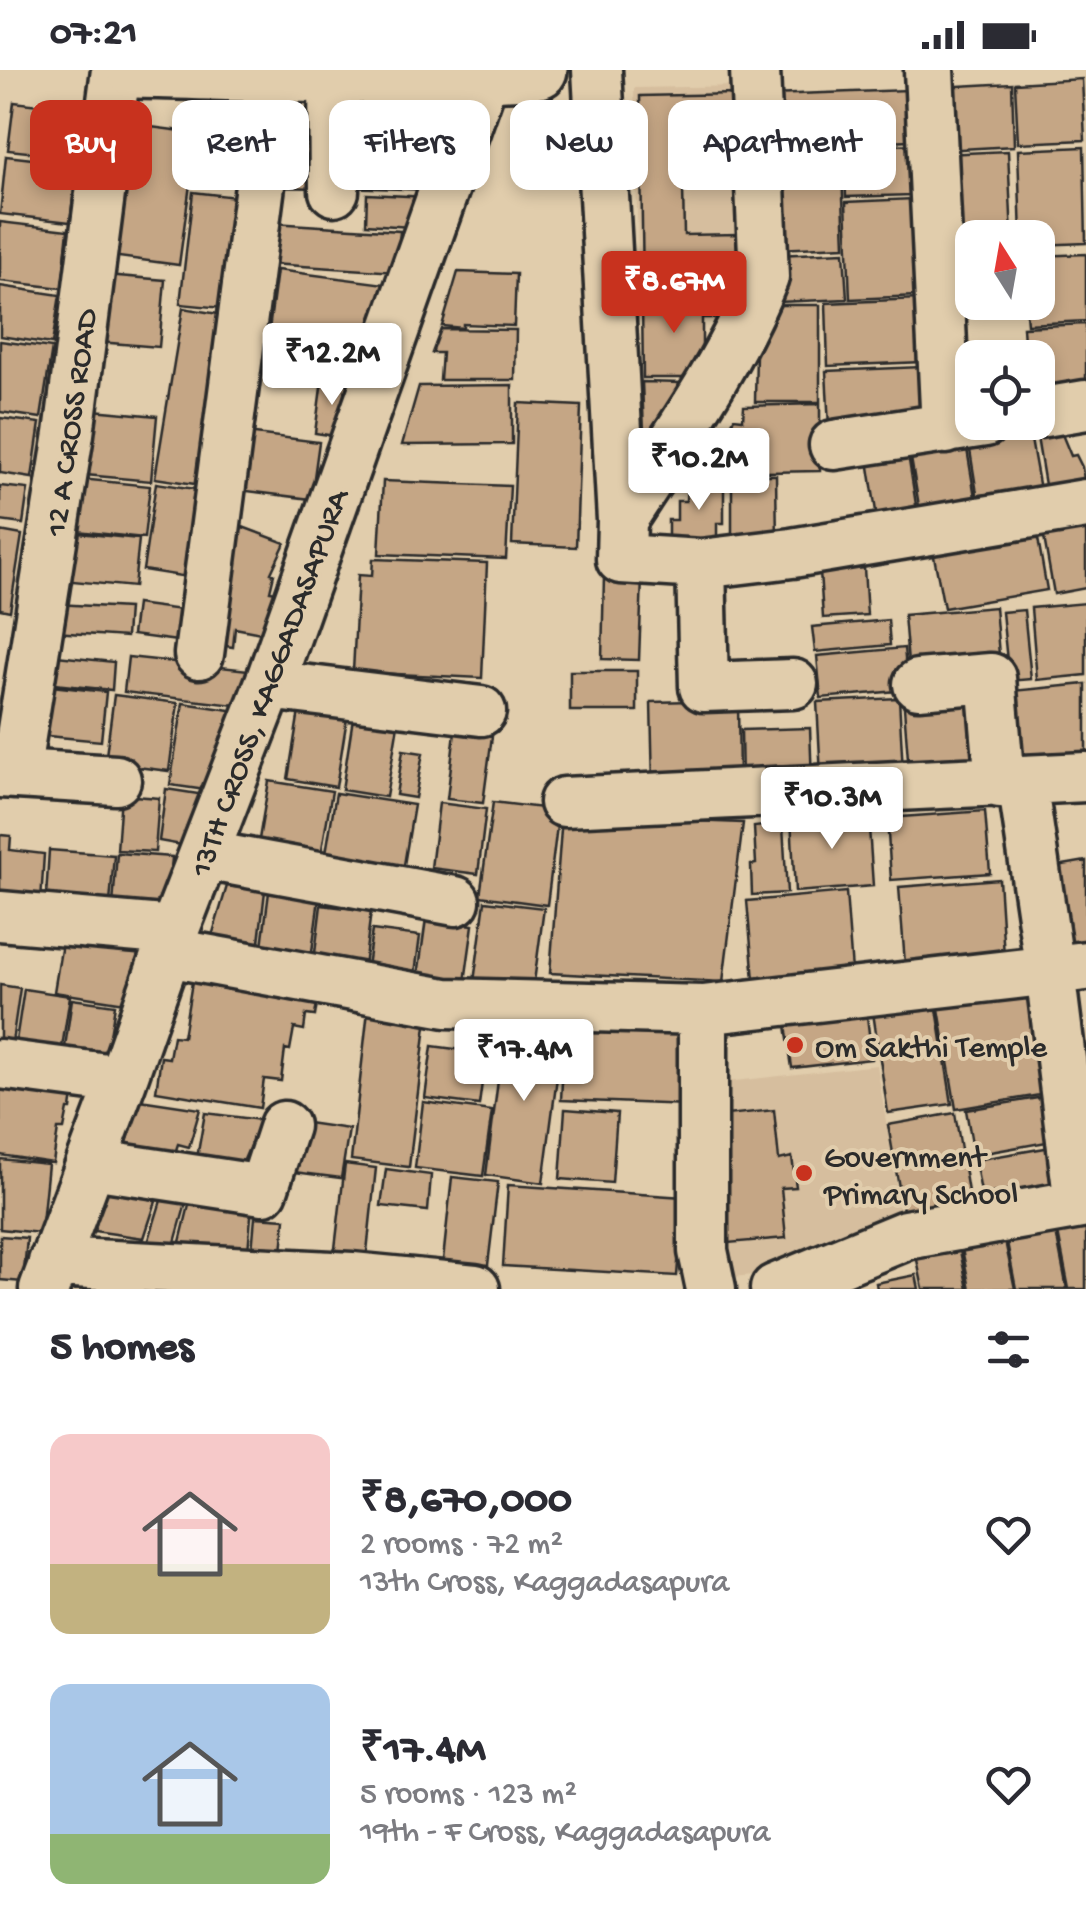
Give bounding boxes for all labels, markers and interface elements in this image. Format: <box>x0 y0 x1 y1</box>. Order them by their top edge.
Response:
text: 07:21 <box>50 13 137 57</box>
chip: Buy <box>30 100 152 190</box>
chip: Rent <box>172 100 309 190</box>
chip: Filters <box>329 100 490 190</box>
chip: New <box>510 100 648 190</box>
chip: Apartment <box>668 100 896 190</box>
north arrow <box>955 220 1055 320</box>
map controls <box>955 220 1055 440</box>
pin: ₹8.67M <box>593 251 755 336</box>
text: ₹8.67M <box>624 264 724 302</box>
street label: 12 A CROSS ROAD <box>39 307 109 540</box>
pin: ₹12.2M <box>251 323 413 408</box>
text: ₹12.2M <box>285 336 379 374</box>
button: locate <box>955 340 1055 440</box>
pin: ₹10.2M <box>618 428 780 513</box>
text: ₹10.2M <box>650 441 748 479</box>
street label: 13TH CROSS, KAGGADASAPURA <box>184 483 360 883</box>
pin: ₹10.3M <box>751 767 913 852</box>
text: ₹10.3M <box>783 780 881 818</box>
pin: ₹17.4M <box>443 1019 605 1104</box>
place label: Om Sakthi Temple <box>815 1031 1048 1069</box>
text: ₹17.4M <box>476 1032 572 1070</box>
marker: Om Sakthi Temple <box>784 1034 806 1056</box>
place label: Government Primary School <box>823 1141 1018 1216</box>
marker: Government Primary School <box>793 1162 815 1184</box>
icon: filters <box>981 1322 1036 1377</box>
text: 5 homes <box>50 1325 193 1374</box>
icon: home <box>130 1474 250 1594</box>
text: ₹8,670,000 <box>360 1478 572 1527</box>
icon: heart <box>981 1507 1036 1562</box>
text: 2 rooms · 72 m² <box>360 1527 563 1565</box>
text: 13th Cross, Kaggadasapura <box>360 1565 729 1603</box>
icon: home <box>130 1724 250 1844</box>
text: ₹17.4M <box>360 1728 485 1777</box>
icon: heart <box>981 1757 1036 1812</box>
text: 5 rooms · 123 m² <box>360 1777 577 1815</box>
text: 19th - F Cross, Kaggadasapura <box>360 1815 770 1853</box>

